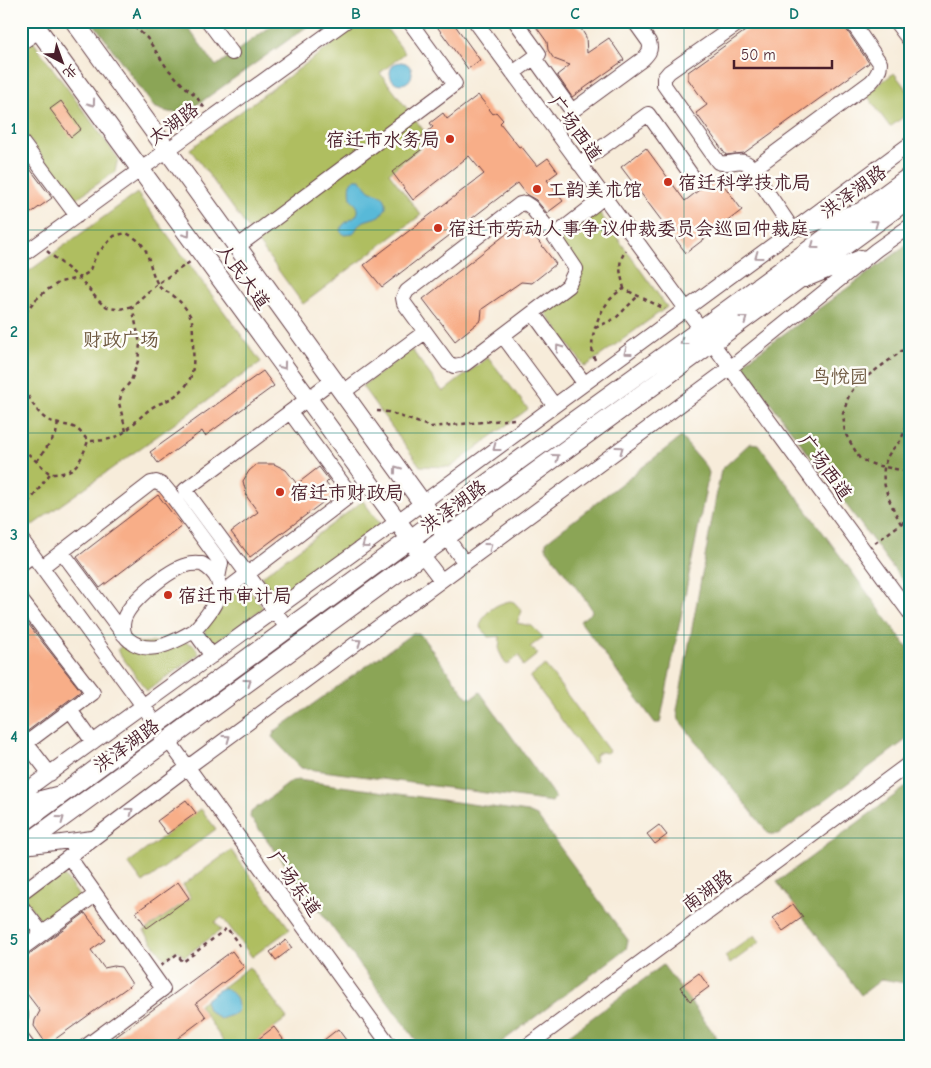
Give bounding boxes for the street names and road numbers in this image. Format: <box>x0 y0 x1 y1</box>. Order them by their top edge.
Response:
street label: 广场西道 <box>544 91 606 166</box>
street label: 太湖路 <box>144 98 203 149</box>
street label: 洪泽湖路 <box>816 161 891 223</box>
street label: 人民大道 <box>212 239 274 314</box>
street label: 广场西道 <box>794 430 856 505</box>
street label: 洪泽湖路 <box>416 476 491 538</box>
street label: 洪泽湖路 <box>89 715 164 777</box>
street label: 广场东道 <box>263 846 325 921</box>
street label: 南湖路 <box>678 865 737 916</box>

